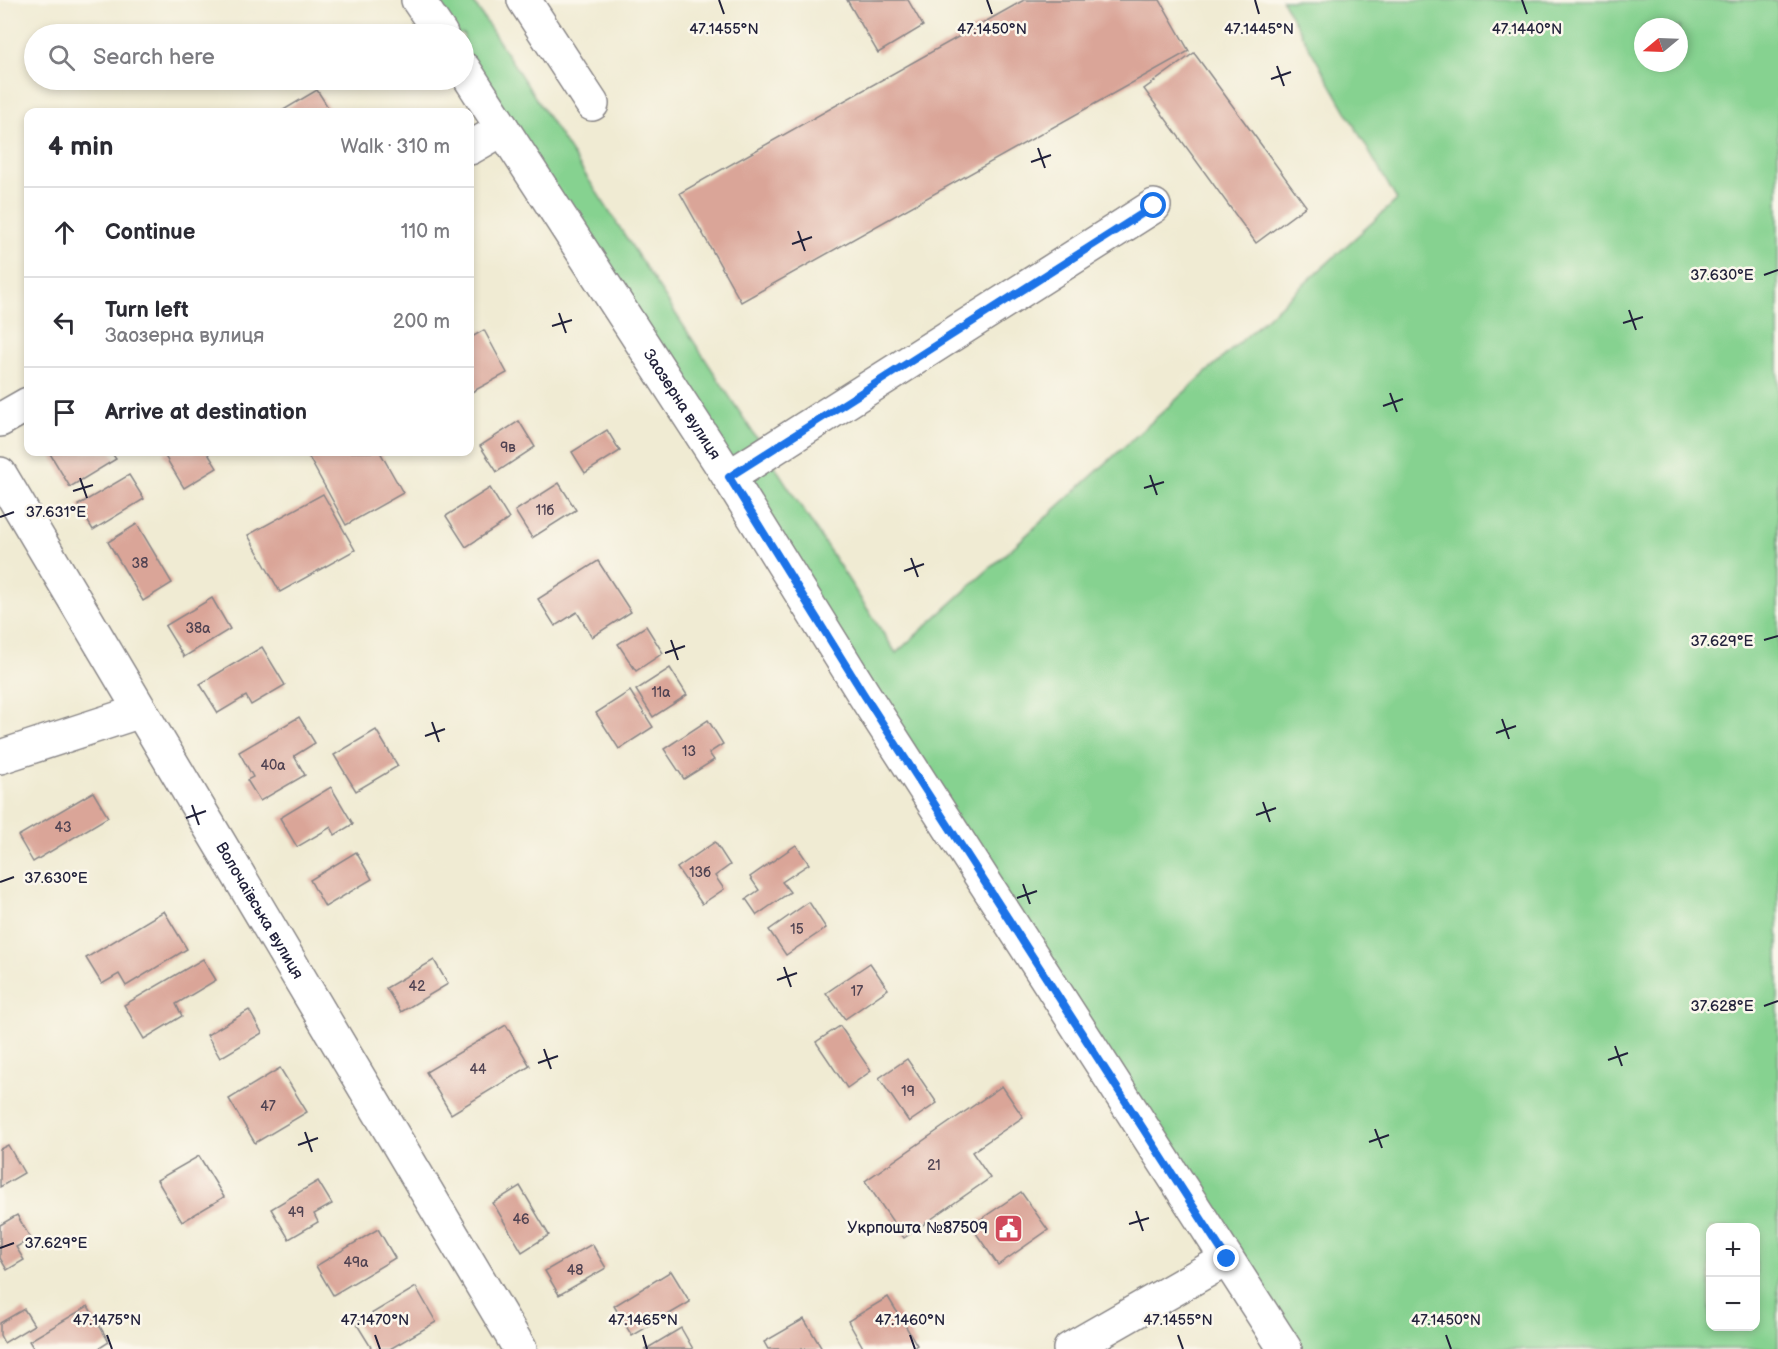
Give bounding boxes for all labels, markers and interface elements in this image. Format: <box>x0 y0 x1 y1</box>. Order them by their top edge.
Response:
north arrow <box>1634 18 1688 72</box>
text: 47.1455°N <box>689 20 759 39</box>
text: 47.1450°N <box>957 20 1027 39</box>
text: 47.1445°N <box>1224 20 1294 39</box>
text: 47.1440°N <box>1492 20 1562 39</box>
search box <box>24 24 474 90</box>
icon: search <box>45 41 78 74</box>
text: Search here <box>93 44 215 71</box>
text: 4 min <box>48 132 113 163</box>
text: Walk · 310 m <box>341 135 450 159</box>
route start <box>1140 192 1166 218</box>
icon: ahead <box>48 216 81 249</box>
text: Continue <box>105 219 195 246</box>
text: 110 m <box>401 220 450 244</box>
text: 37.630°E <box>1690 266 1754 285</box>
text: Turn left <box>105 297 189 324</box>
icon: left <box>48 306 81 339</box>
text: 200 m <box>393 310 450 334</box>
text: Заозерна вулиця <box>105 324 264 348</box>
street label: Заозерна вулиця <box>639 346 725 463</box>
icon: arrive <box>48 396 81 429</box>
text: Arrive at destination <box>105 399 307 426</box>
house number: 9в <box>500 439 516 456</box>
house number: 11б <box>536 502 555 519</box>
text: 37.631°E <box>26 503 86 522</box>
house number: 38 <box>132 555 148 572</box>
house number: 38а <box>185 620 211 637</box>
text: 37.629°E <box>1690 632 1754 651</box>
house number: 11а <box>651 684 671 701</box>
house number: 13 <box>682 743 696 760</box>
house number: 40а <box>260 757 286 774</box>
house number: 43 <box>54 819 72 836</box>
street label: Волочаївська вулиця <box>212 839 308 983</box>
house number: 13б <box>689 864 711 881</box>
text: 37.630°E <box>24 869 88 888</box>
house number: 15 <box>790 921 804 938</box>
house number: 42 <box>409 978 426 995</box>
house number: 17 <box>851 983 863 1000</box>
text: 37.628°E <box>1690 997 1754 1016</box>
house number: 44 <box>469 1061 487 1078</box>
house number: 19 <box>901 1083 915 1100</box>
house number: 47 <box>260 1098 276 1115</box>
house number: 21 <box>927 1157 941 1174</box>
house number: 49 <box>288 1204 304 1221</box>
house number: 46 <box>512 1211 530 1228</box>
public building icon: Укрпошта №87509 <box>993 1212 1025 1244</box>
place label: Укрпошта №87509 <box>847 1219 988 1238</box>
map controls <box>1706 1223 1760 1331</box>
button: + <box>1706 1223 1760 1277</box>
text: 37.629°E <box>24 1234 88 1253</box>
route end <box>1213 1245 1239 1271</box>
house number: 49а <box>344 1254 369 1271</box>
house number: 48 <box>567 1262 583 1279</box>
button: − <box>1706 1277 1760 1331</box>
text: 47.1475°N <box>73 1311 141 1330</box>
text: 47.1470°N <box>341 1311 409 1330</box>
text: 47.1465°N <box>608 1311 678 1330</box>
text: 47.1460°N <box>875 1311 945 1330</box>
text: 47.1455°N <box>1143 1311 1213 1330</box>
text: 47.1450°N <box>1411 1311 1481 1330</box>

